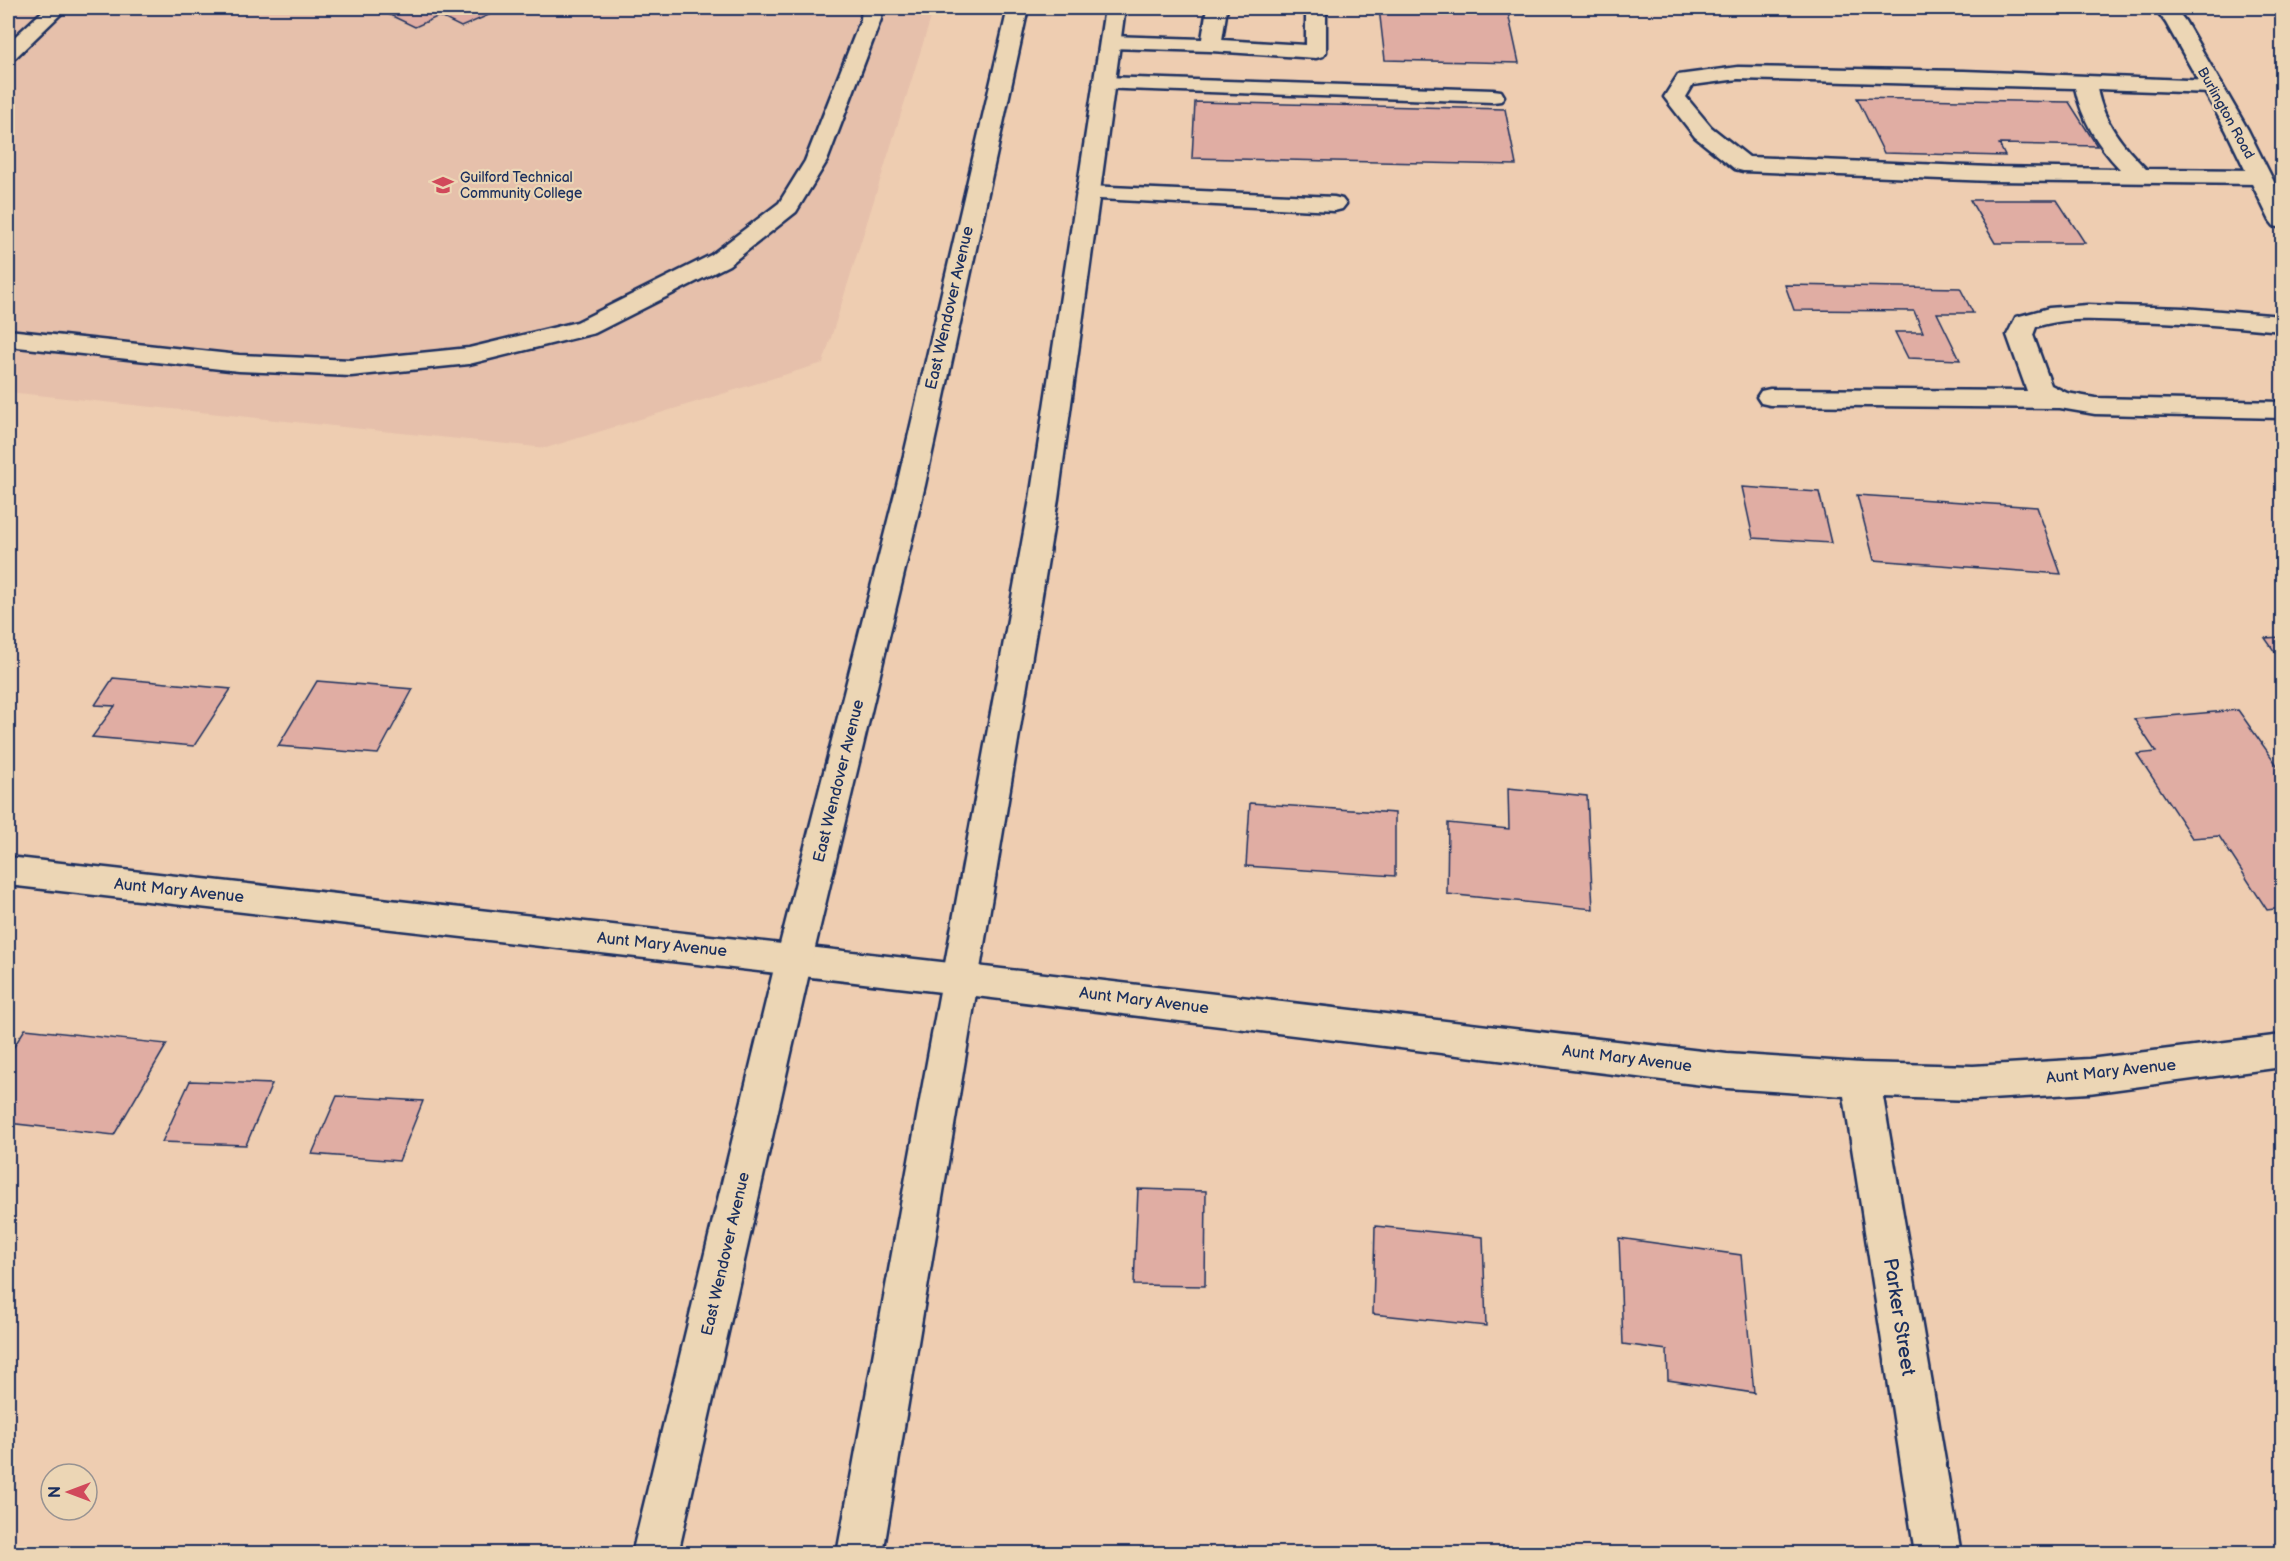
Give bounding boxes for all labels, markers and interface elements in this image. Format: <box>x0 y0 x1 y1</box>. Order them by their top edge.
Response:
street label: Burlington Road <box>2194 64 2258 162</box>
place label: Guilford Technical Community College <box>460 169 582 202</box>
school or university icon: Guilford Technical Community College <box>431 173 455 197</box>
street label: East Wendover Avenue <box>922 224 978 392</box>
street label: East Wendover Avenue <box>810 697 869 864</box>
street label: Aunt Mary Avenue <box>113 875 245 907</box>
street label: Aunt Mary Avenue <box>596 929 728 961</box>
street label: Aunt Mary Avenue <box>1078 984 1210 1018</box>
street label: Aunt Mary Avenue <box>1561 1042 1693 1076</box>
street label: Aunt Mary Avenue <box>2045 1056 2177 1088</box>
street label: East Wendover Avenue <box>698 1170 754 1338</box>
street label: Parker Street <box>1878 1256 1920 1378</box>
north arrow <box>39 1462 99 1522</box>
text: N <box>46 1486 65 1498</box>

